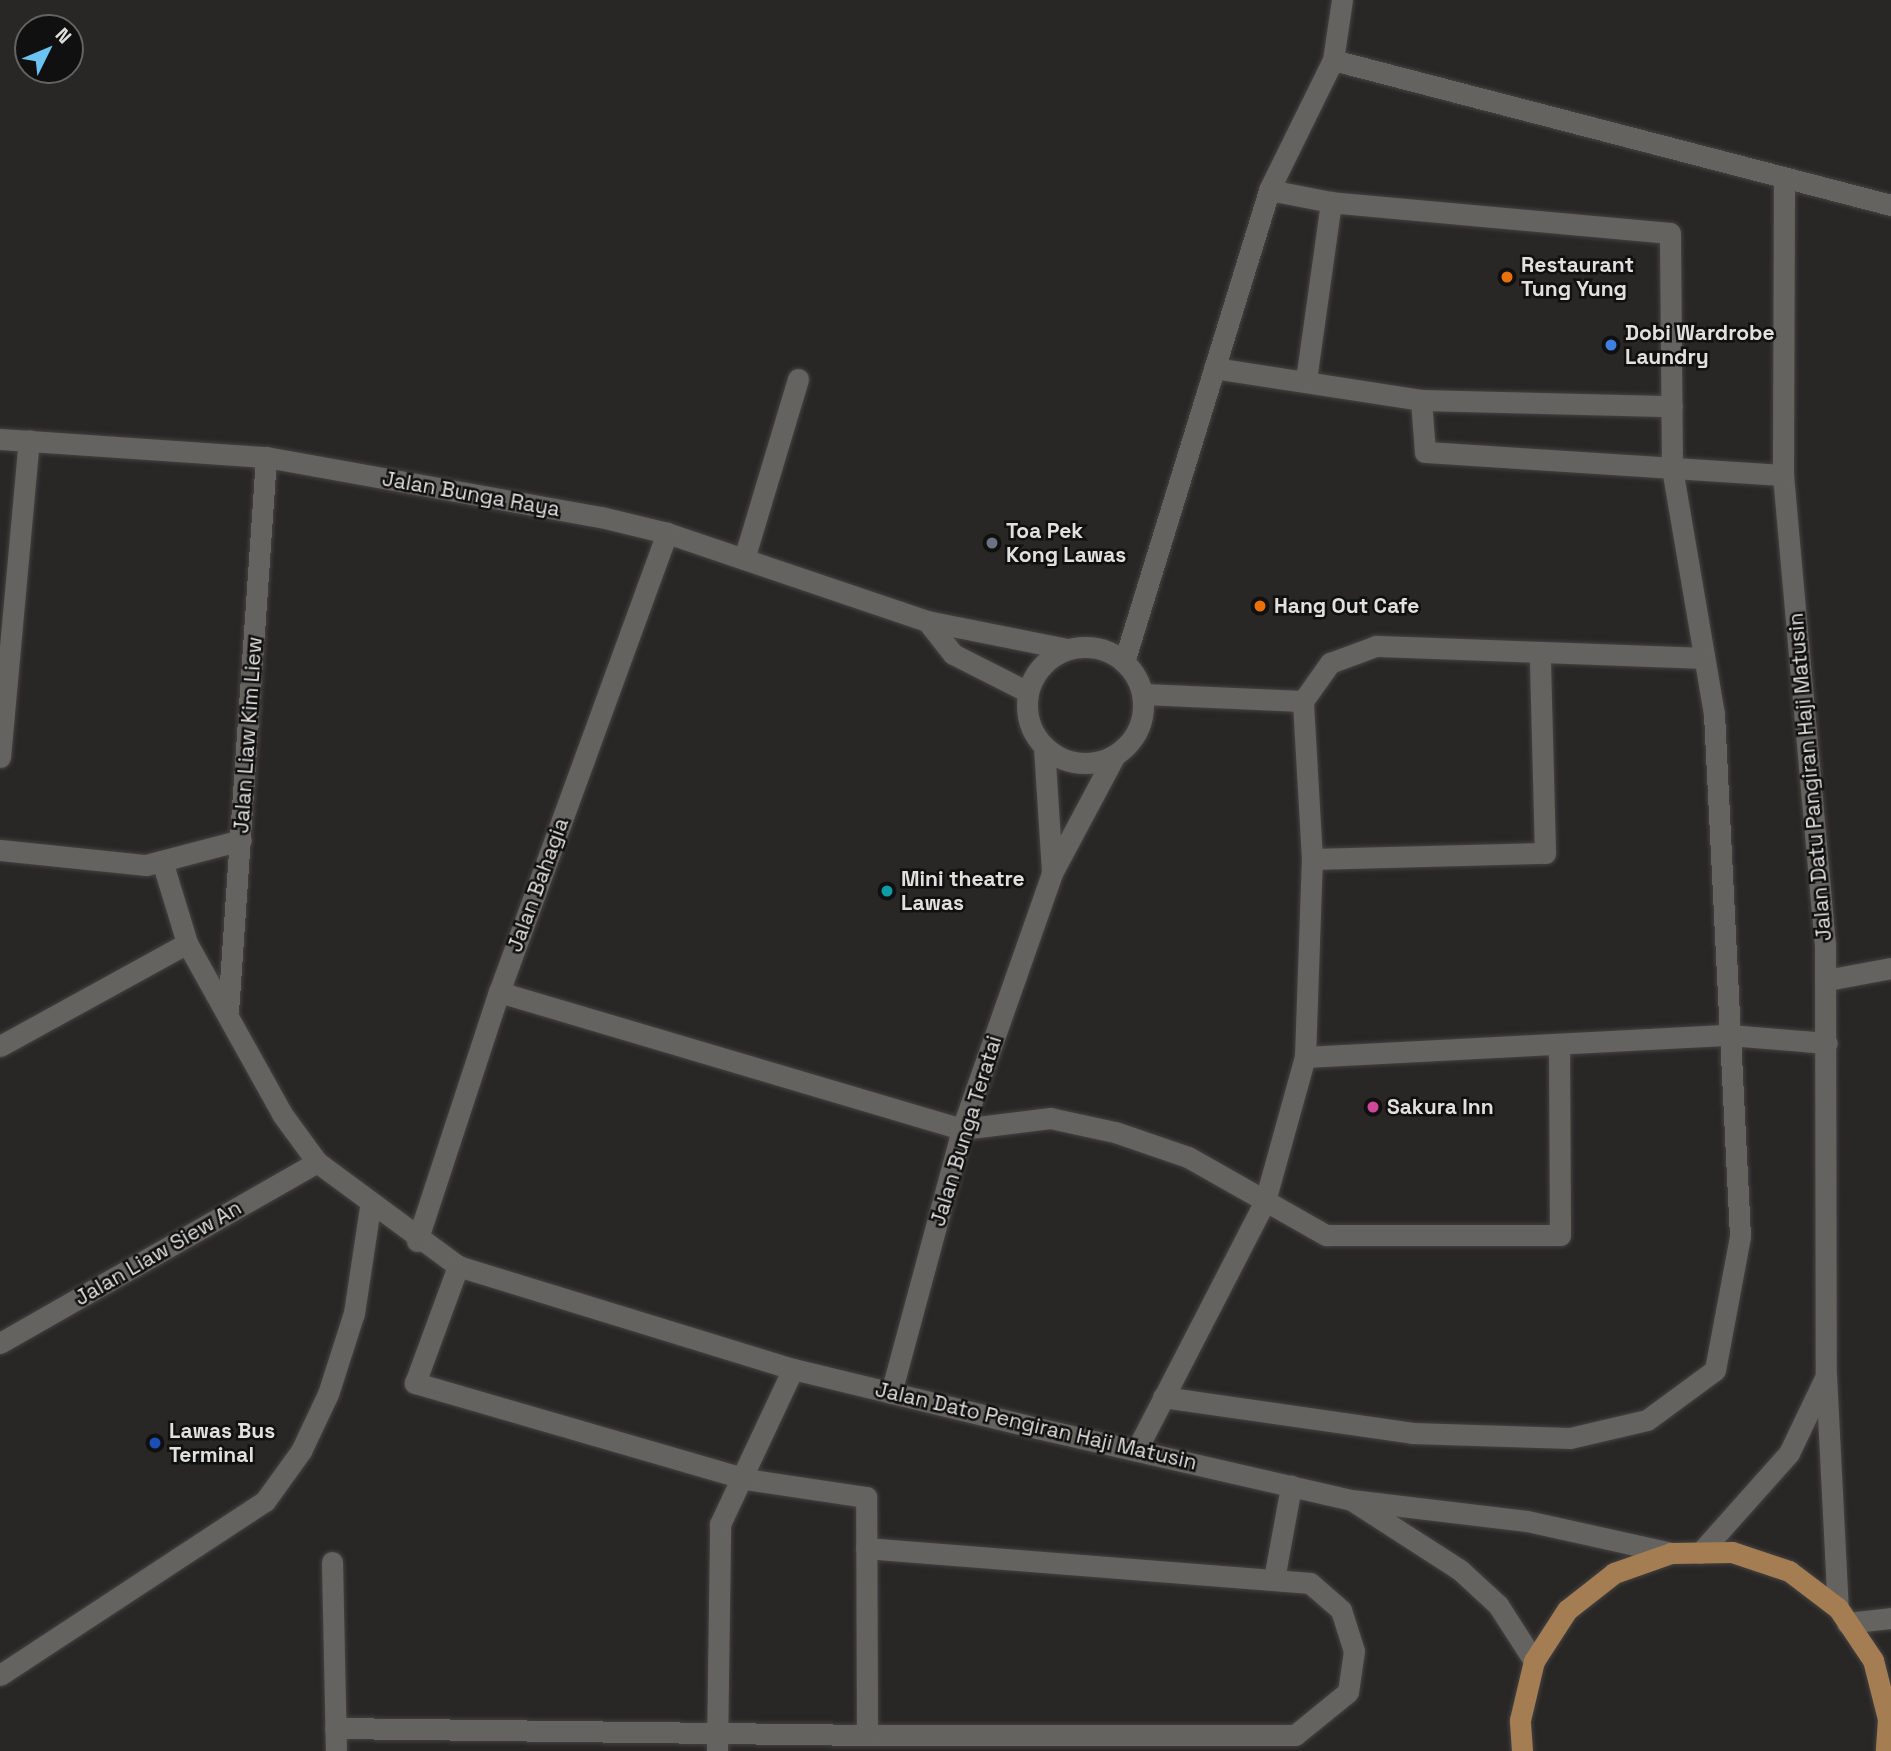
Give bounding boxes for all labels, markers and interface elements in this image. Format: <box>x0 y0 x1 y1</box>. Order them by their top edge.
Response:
north arrow <box>14 14 84 84</box>
text: N <box>50 23 77 49</box>
place label: Restaurant Tung Yung <box>1521 252 1634 302</box>
marker: Restaurant Tung Yung <box>1499 269 1515 285</box>
place label: Dobi Wardrobe Laundry <box>1625 320 1775 370</box>
marker: Dobi Wardrobe Laundry <box>1603 337 1619 353</box>
street label: Jalan Bunga Raya <box>380 466 562 522</box>
place label: Toa Pek Kong Lawas <box>1006 518 1126 568</box>
marker: Toa Pek Kong Lawas <box>984 535 1000 551</box>
place label: Hang Out Cafe <box>1274 593 1419 619</box>
marker: Hang Out Cafe <box>1252 598 1268 614</box>
street label: Jalan Datu Pangiran Haji Matusin <box>1783 612 1837 942</box>
street label: Jalan Liaw Kim Liew <box>229 636 267 834</box>
street label: Jalan Bahagia <box>502 815 574 955</box>
place label: Mini theatre Lawas <box>901 866 1025 916</box>
marker: Mini theatre Lawas <box>879 883 895 899</box>
street label: Jalan Bunga Teratai <box>925 1032 1007 1230</box>
place label: Sakura Inn <box>1387 1094 1494 1120</box>
marker: Sakura Inn <box>1365 1099 1381 1115</box>
street label: Jalan Liaw Siew An <box>70 1195 246 1311</box>
street label: Jalan Dato Pengiran Haji Matusin <box>873 1377 1199 1475</box>
place label: Lawas Bus Terminal <box>169 1418 275 1468</box>
marker: Lawas Bus Terminal <box>147 1435 163 1451</box>

